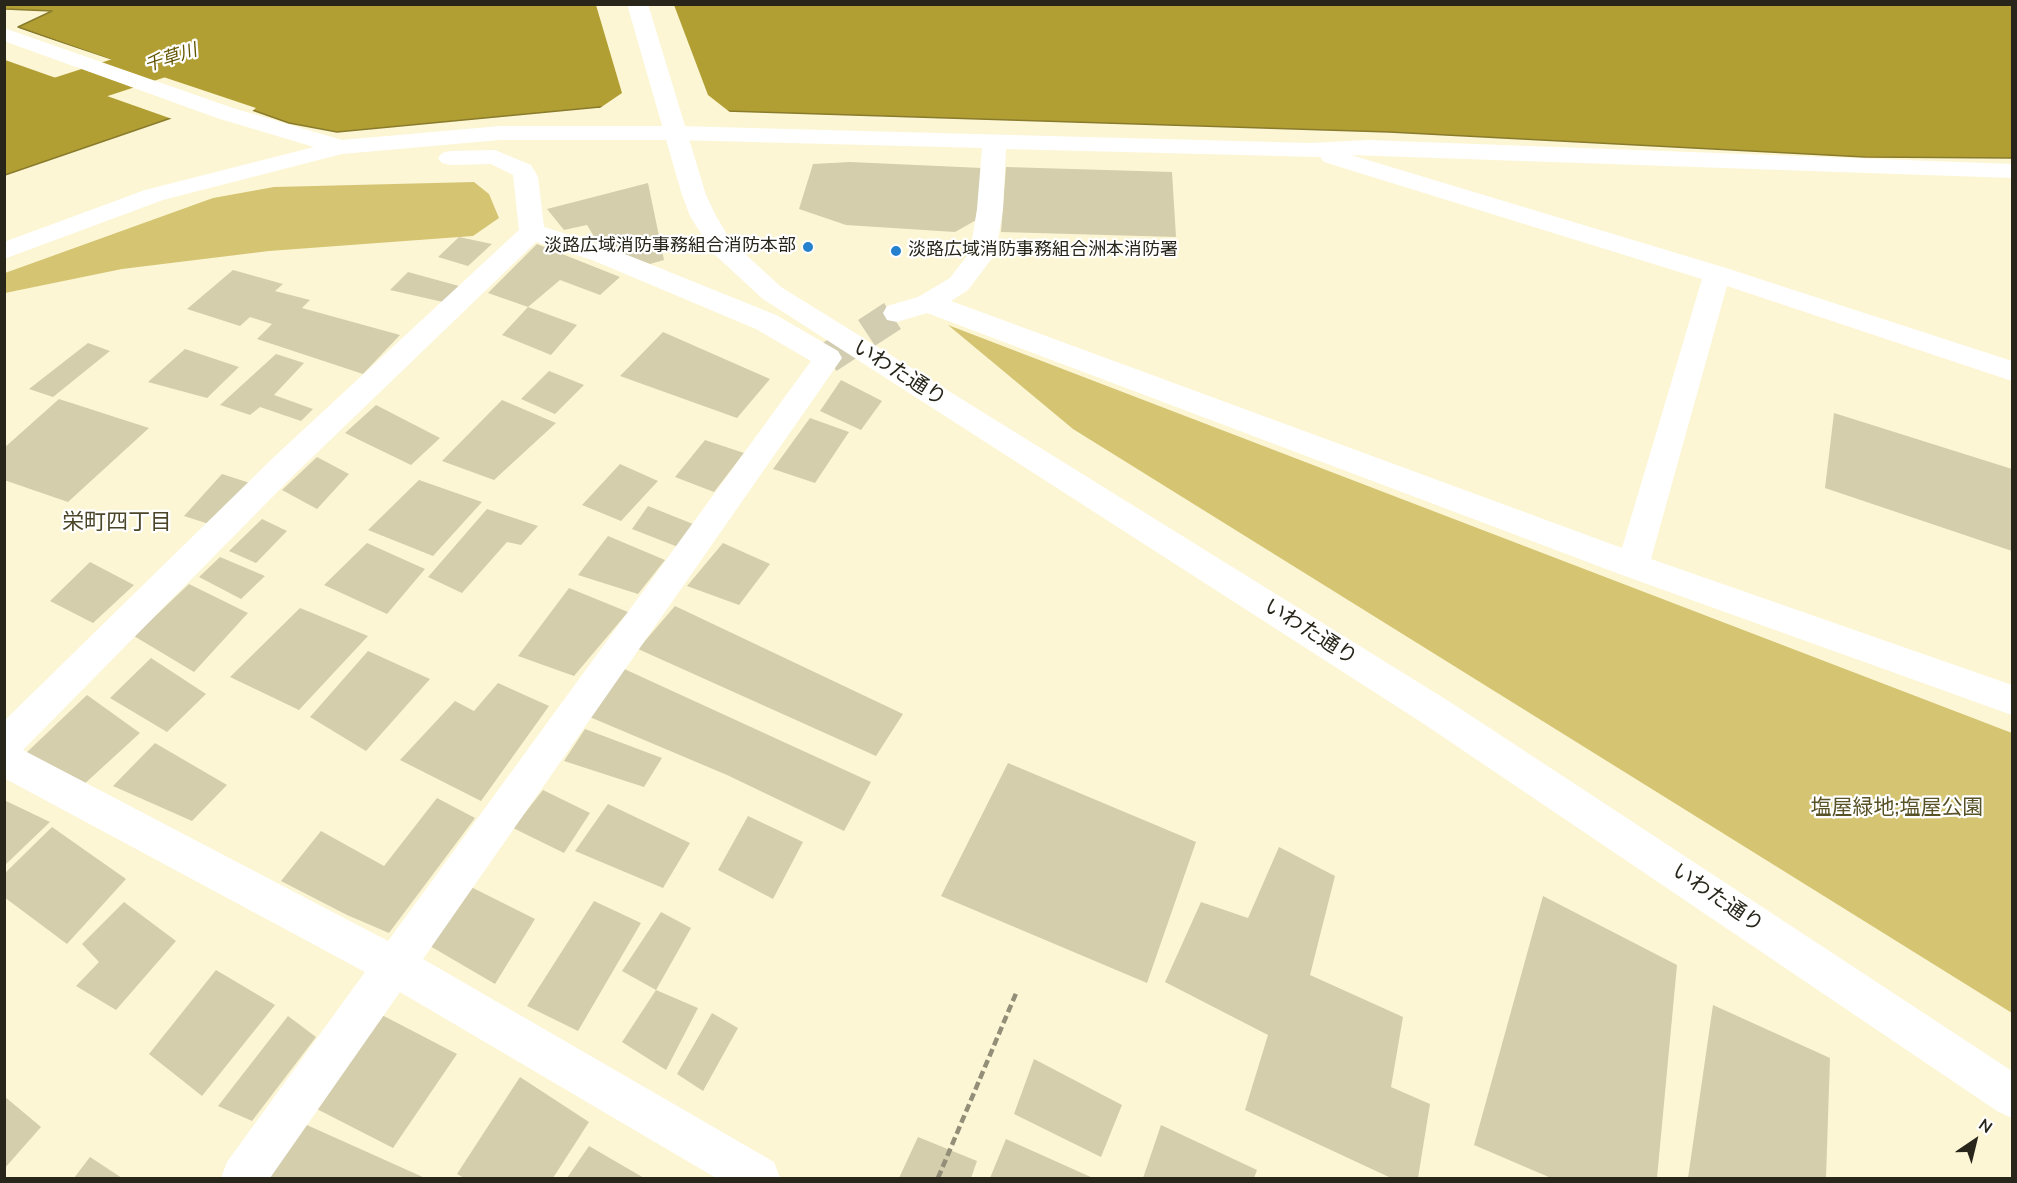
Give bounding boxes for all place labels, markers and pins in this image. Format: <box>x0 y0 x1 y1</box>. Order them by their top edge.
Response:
place label: 淡路広域消防事務組合消防本部 <box>544 236 796 258</box>
marker: 淡路広域消防事務組合消防本部 <box>801 240 815 254</box>
place label: 淡路広域消防事務組合洲本消防署 <box>908 240 1178 262</box>
marker: 淡路広域消防事務組合洲本消防署 <box>889 244 903 258</box>

